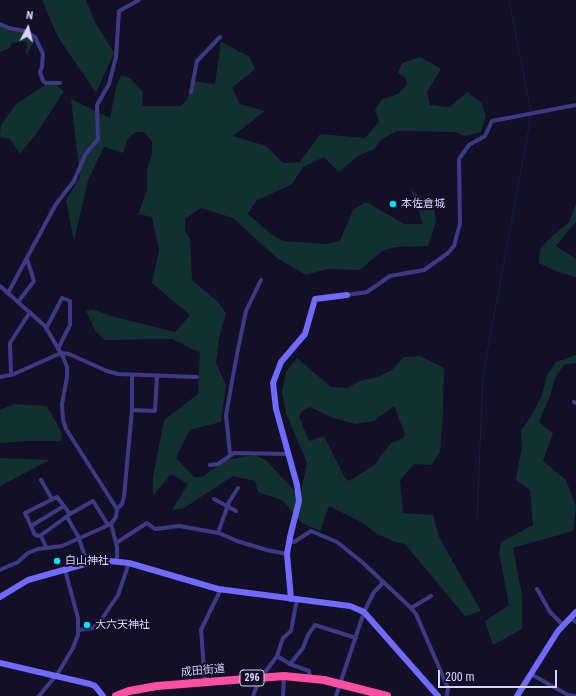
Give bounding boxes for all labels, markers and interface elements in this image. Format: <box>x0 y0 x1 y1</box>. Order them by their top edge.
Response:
north arrow <box>8 8 48 48</box>
text: N <box>25 9 34 22</box>
place label: 本佐倉城 <box>401 197 445 211</box>
marker: 本佐倉城 <box>388 199 398 209</box>
place label: 白山神社 <box>65 554 109 568</box>
marker: 白山神社 <box>52 556 62 566</box>
place label: 大六天神社 <box>95 618 150 632</box>
marker: 大六天神社 <box>82 620 92 630</box>
scale bar <box>440 662 559 688</box>
street label: 成田街道 <box>181 663 225 679</box>
road number: 296 <box>240 670 264 686</box>
text: 200 m <box>445 670 475 684</box>

